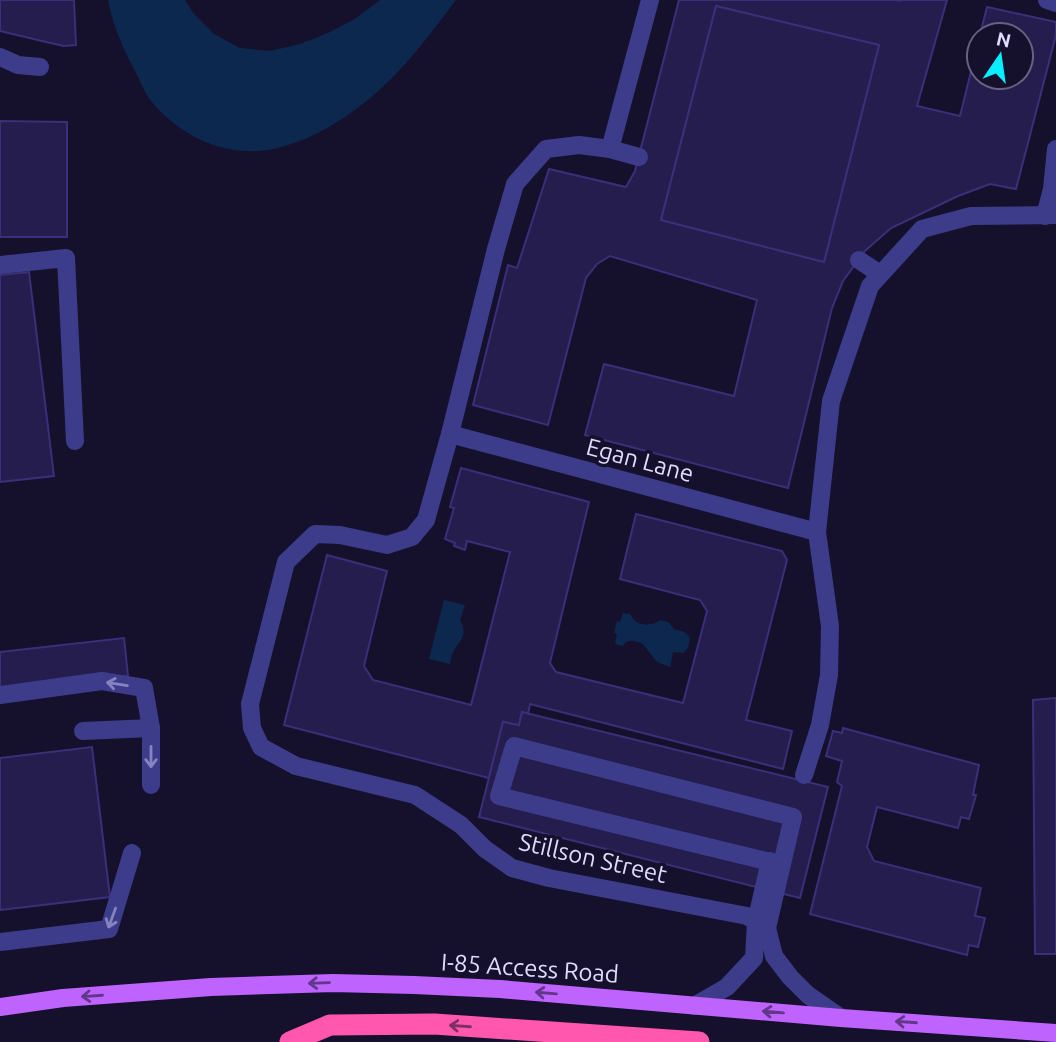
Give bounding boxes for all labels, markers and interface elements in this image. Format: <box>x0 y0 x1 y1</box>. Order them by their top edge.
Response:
north arrow <box>965 21 1035 91</box>
text: N <box>994 27 1013 52</box>
street label: Egan Lane <box>583 433 697 487</box>
one-way arrow <box>106 677 129 690</box>
one-way arrow <box>144 745 158 768</box>
street label: Stillson Street <box>516 828 670 888</box>
one-way arrow <box>105 907 117 928</box>
street label: I-85 Access Road <box>440 948 620 988</box>
one-way arrow <box>307 977 330 990</box>
one-way arrow <box>535 986 558 999</box>
one-way arrow <box>81 990 103 1003</box>
one-way arrow <box>762 1005 784 1018</box>
one-way arrow <box>895 1015 918 1028</box>
one-way arrow <box>449 1019 472 1032</box>

